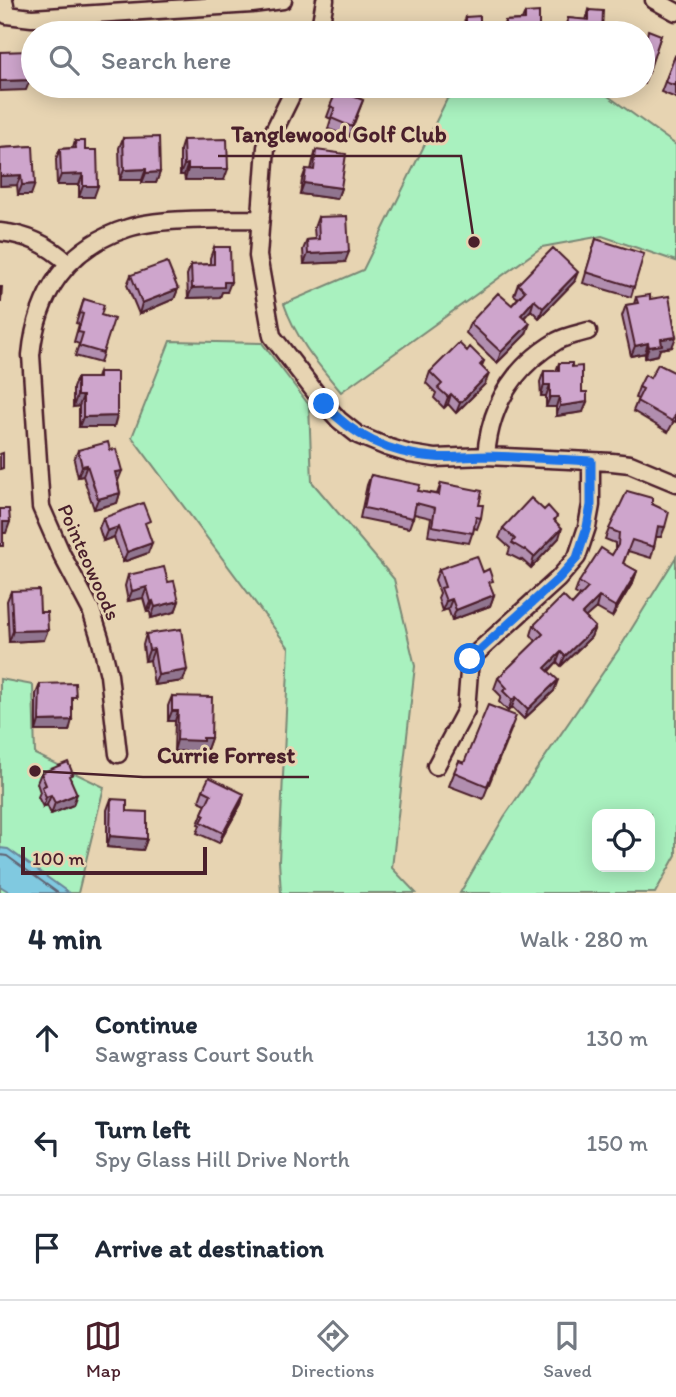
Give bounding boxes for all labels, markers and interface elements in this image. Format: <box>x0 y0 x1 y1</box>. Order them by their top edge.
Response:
search box <box>21 21 655 98</box>
icon: search <box>45 41 83 79</box>
text: Search here <box>101 44 231 76</box>
callout: Tanglewood Golf Club <box>218 112 461 156</box>
text: Tanglewood Golf Club <box>230 120 447 148</box>
route end <box>308 388 339 419</box>
street label: Pointeowoods <box>53 500 126 624</box>
route start <box>454 643 485 674</box>
callout: Currie Forrest <box>143 733 309 777</box>
text: Currie Forrest <box>157 741 295 769</box>
map controls <box>592 809 655 872</box>
button: locate <box>592 809 655 872</box>
scale bar <box>21 844 206 876</box>
text: 100 m <box>32 847 84 870</box>
text: 4 min <box>28 920 102 957</box>
text: Walk · 280 m <box>520 925 648 953</box>
text: Continue <box>95 1008 198 1040</box>
icon: ahead <box>28 1019 66 1057</box>
text: 130 m <box>586 1024 648 1052</box>
text: Sawgrass Court South <box>95 1040 314 1068</box>
text: Turn left <box>95 1113 191 1145</box>
icon: left <box>28 1124 66 1162</box>
text: 150 m <box>587 1129 648 1157</box>
text: Spy Glass Hill Drive North <box>95 1145 350 1173</box>
icon: arrive <box>28 1229 66 1267</box>
text: Arrive at destination <box>95 1232 324 1264</box>
tab: Map <box>84 1317 122 1382</box>
tab: Directions <box>291 1317 375 1382</box>
tab: Saved <box>543 1317 592 1382</box>

